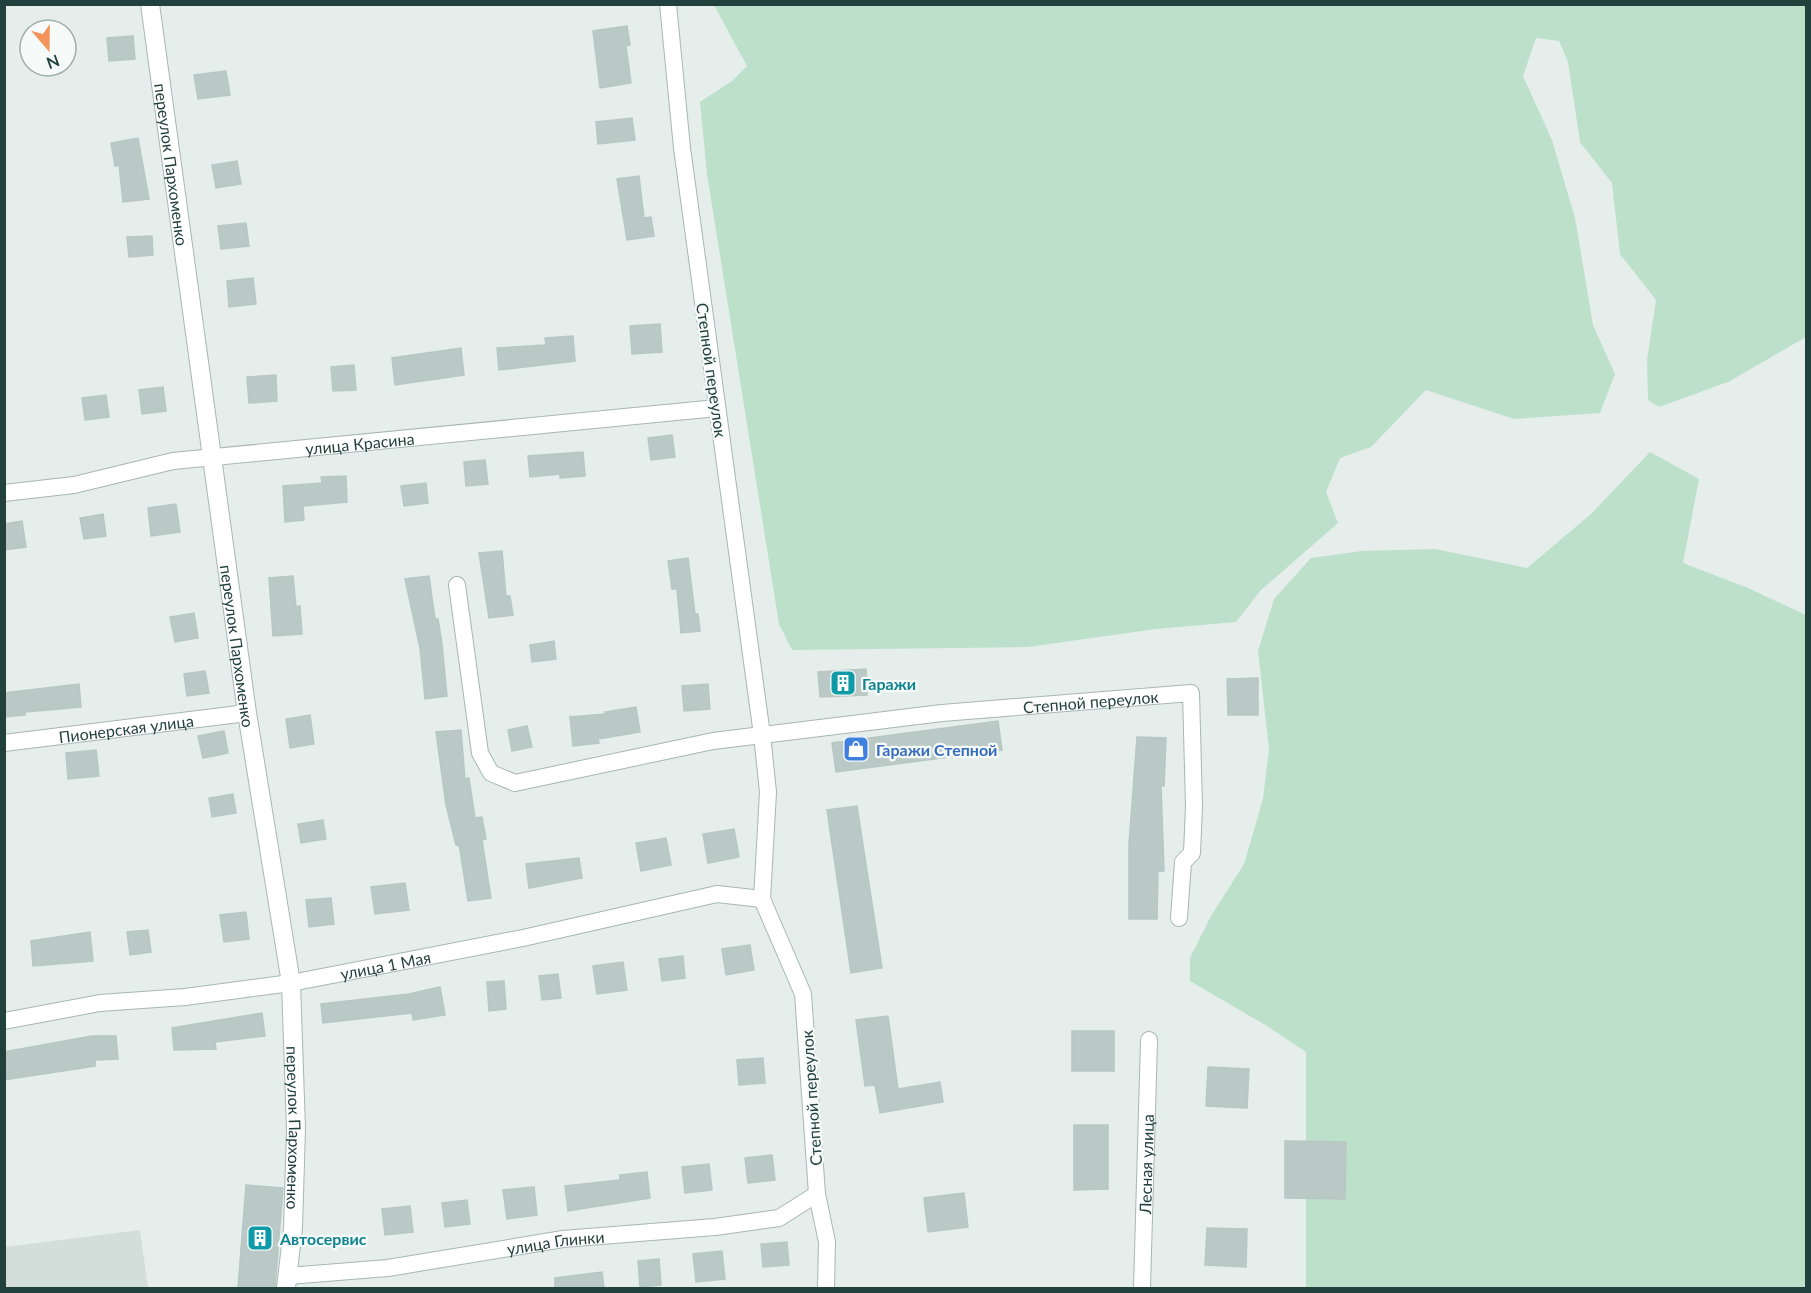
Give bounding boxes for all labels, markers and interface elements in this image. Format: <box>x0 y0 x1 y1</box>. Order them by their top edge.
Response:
north arrow <box>18 18 78 78</box>
text: N <box>44 52 62 74</box>
street label: переулок Пархоменко <box>151 82 192 247</box>
street label: Степной переулок <box>693 301 731 439</box>
street label: улица Красина <box>305 428 415 458</box>
street label: переулок Пархоменко <box>217 564 259 729</box>
building icon: Гаражи <box>828 668 858 698</box>
place label: Гаражи <box>862 674 916 693</box>
street label: Степной переулок <box>1022 686 1160 716</box>
street label: Пионерская улица <box>57 710 195 746</box>
shop icon: Гаражи Степной <box>841 734 871 764</box>
place label: Гаражи Степной <box>876 740 997 759</box>
street label: улица 1 Мая <box>339 947 432 983</box>
street label: Степной переулок <box>797 1029 825 1166</box>
street label: переулок Пархоменко <box>284 1046 306 1210</box>
street label: Лесная улица <box>1135 1114 1156 1215</box>
building icon: Автосервис <box>245 1223 275 1253</box>
street label: улица Глинки <box>505 1226 605 1258</box>
place label: Автосервис <box>279 1229 367 1248</box>

